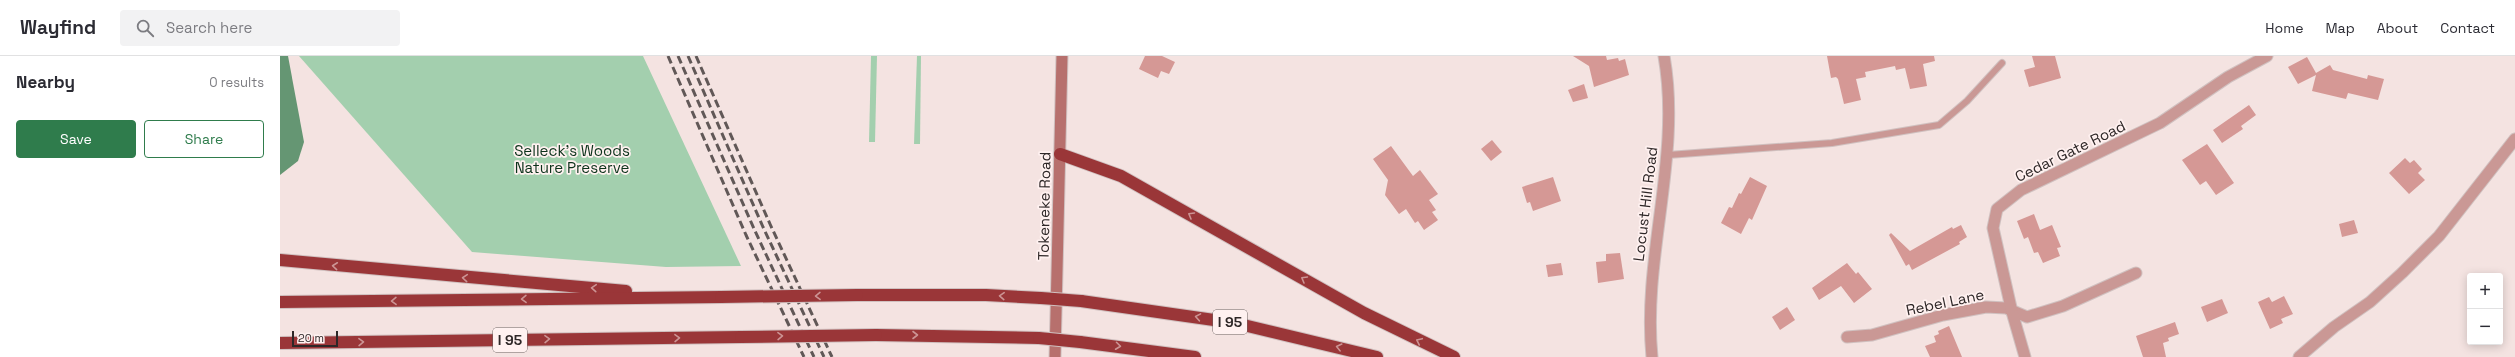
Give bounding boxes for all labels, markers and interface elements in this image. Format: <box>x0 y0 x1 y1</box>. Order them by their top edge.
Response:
search box <box>120 10 400 46</box>
text: Wayfind <box>20 15 96 40</box>
icon: search <box>134 17 156 39</box>
text: Search here <box>166 18 252 37</box>
text: Home <box>2265 19 2303 37</box>
text: Map <box>2325 19 2355 37</box>
text: About <box>2377 19 2418 37</box>
text: Contact <box>2440 19 2495 37</box>
text: Nearby <box>16 71 75 93</box>
text: 0 results <box>209 74 264 91</box>
street label: Cedar Gate Road <box>2012 116 2128 186</box>
button: Save <box>16 120 136 158</box>
button: Share <box>144 120 264 158</box>
park label: Selleck's Woods Nature Preserve <box>514 141 630 177</box>
street label: Locust Hill Road <box>1629 145 1661 263</box>
street label: Tokeneke Road <box>1034 152 1054 260</box>
one-way arrow <box>1188 213 1195 220</box>
one-way arrow <box>332 262 338 271</box>
map controls <box>2467 273 2503 345</box>
button: + <box>2467 273 2503 309</box>
one-way arrow <box>462 274 468 283</box>
one-way arrow <box>1301 277 1308 284</box>
one-way arrow <box>591 284 597 293</box>
street label: Rebel Lane <box>1904 284 1986 320</box>
one-way arrow <box>815 292 821 300</box>
one-way arrow <box>999 292 1005 301</box>
one-way arrow <box>521 295 527 303</box>
one-way arrow <box>391 297 397 305</box>
button: − <box>2467 309 2503 345</box>
road number: I 95 <box>1213 310 1247 334</box>
one-way arrow <box>1195 313 1201 322</box>
road number: I 95 <box>493 328 527 352</box>
scale bar <box>292 329 338 348</box>
text: 20 m <box>298 331 324 345</box>
one-way arrow <box>912 331 918 339</box>
one-way arrow <box>777 332 783 340</box>
one-way arrow <box>674 333 680 342</box>
one-way arrow <box>544 335 550 343</box>
one-way arrow <box>358 338 364 346</box>
one-way arrow <box>1415 338 1423 346</box>
one-way arrow <box>1115 341 1121 350</box>
one-way arrow <box>1336 343 1342 351</box>

